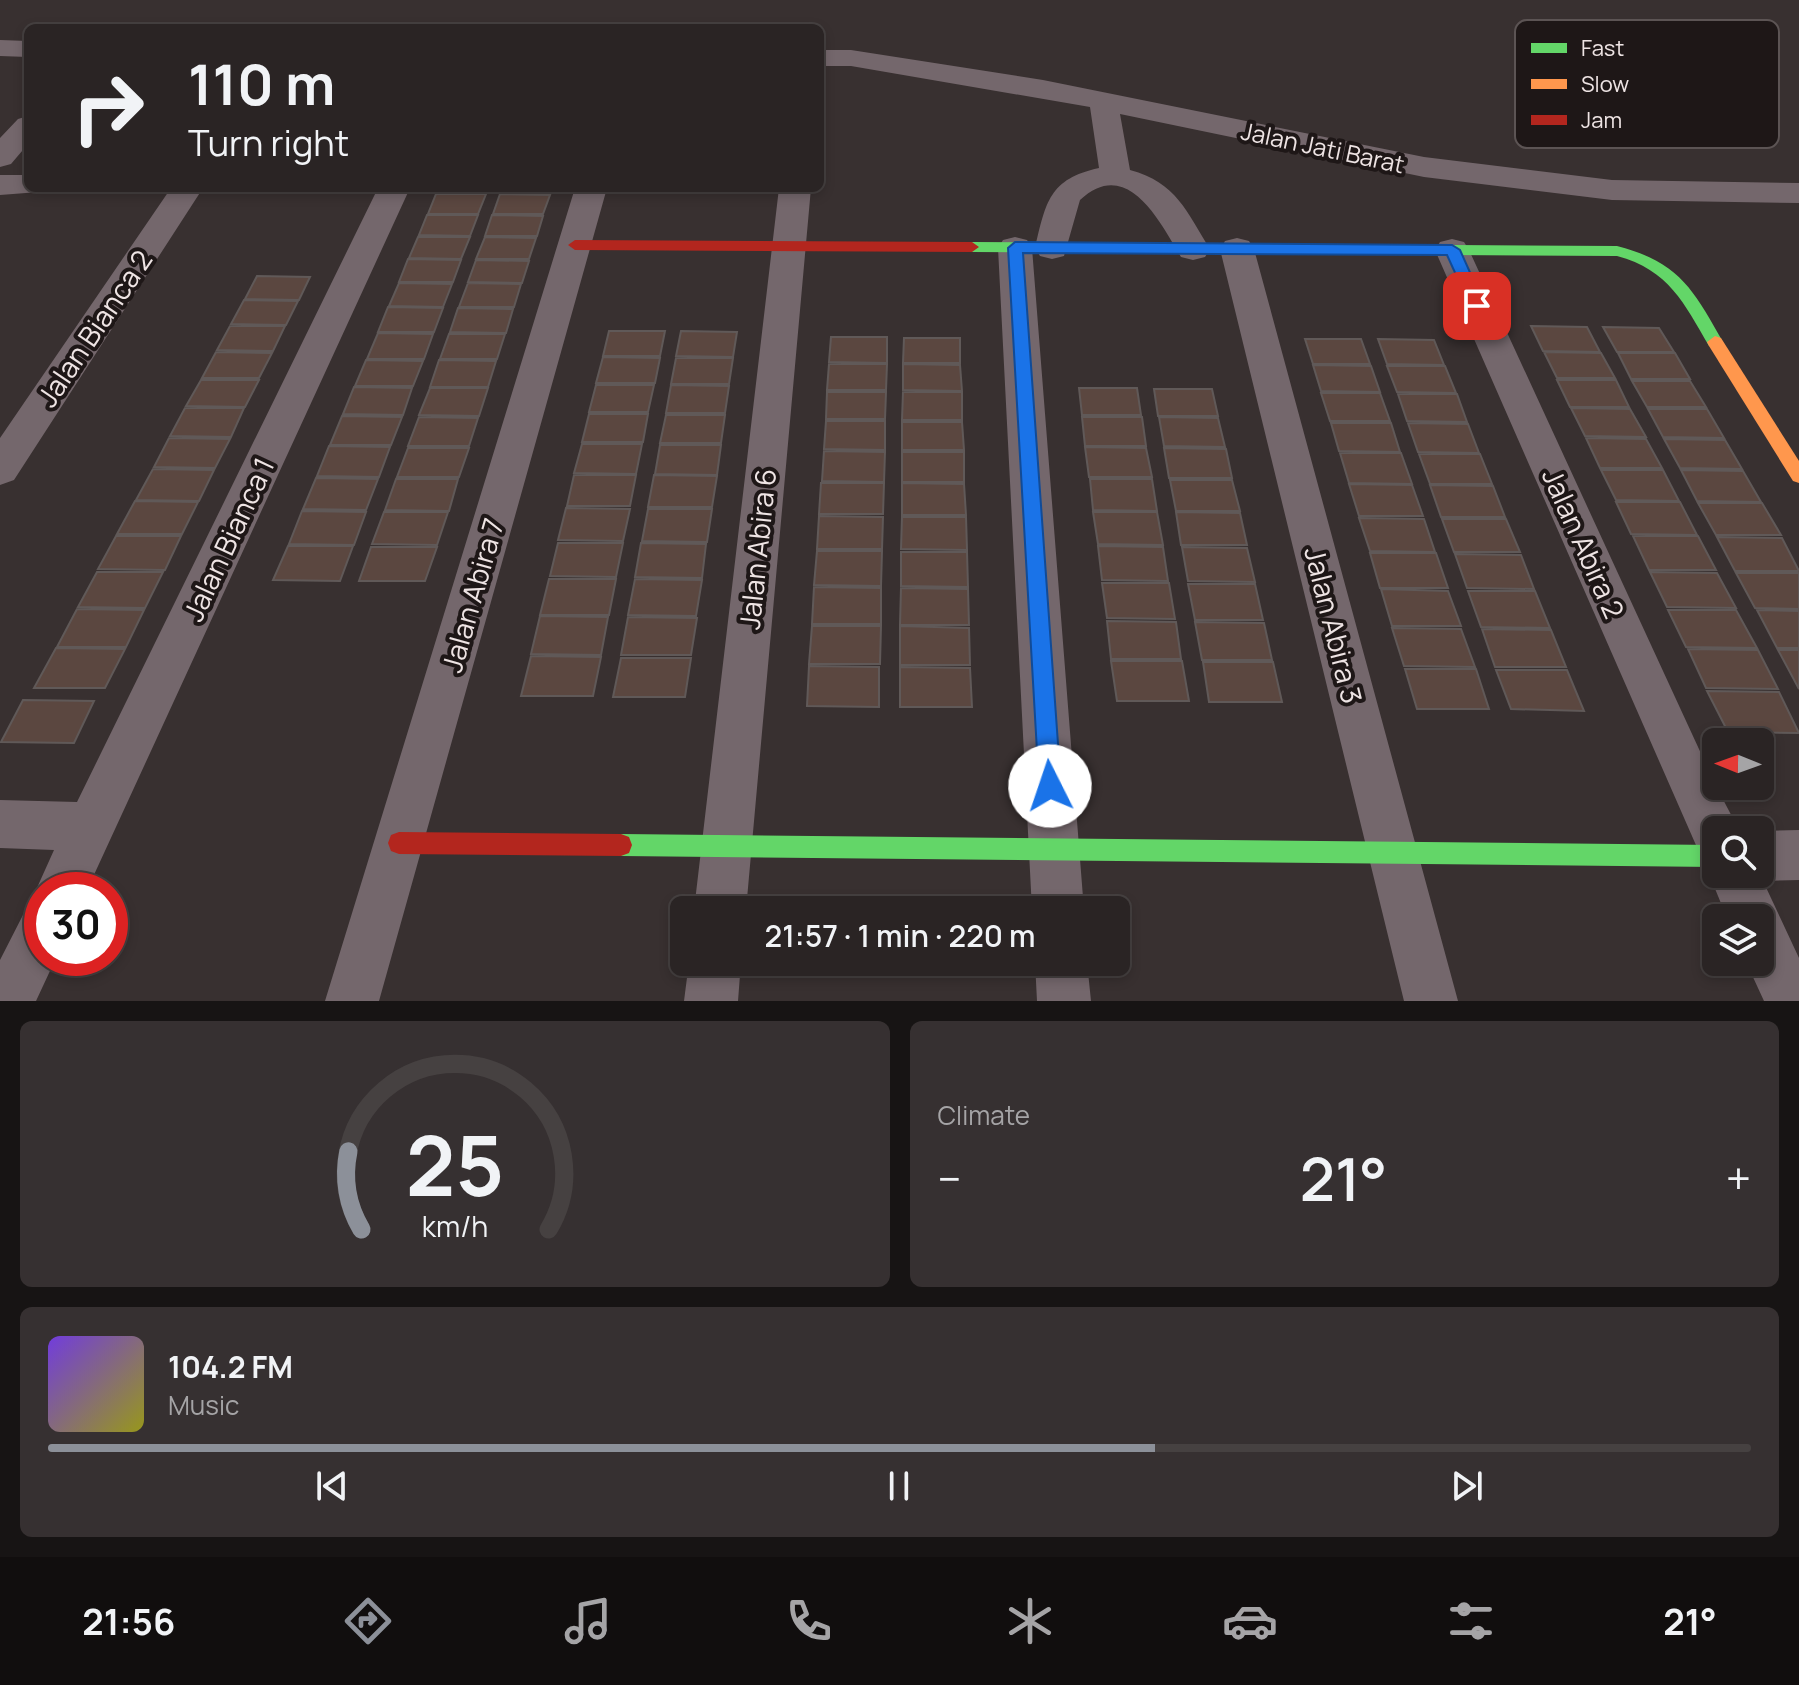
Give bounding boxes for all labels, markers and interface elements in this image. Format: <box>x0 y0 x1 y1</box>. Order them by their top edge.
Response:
legend <box>1515 20 1779 148</box>
text: Fast <box>1581 33 1624 63</box>
text: 110 m <box>188 45 335 122</box>
icon: right <box>56 56 160 160</box>
text: Slow <box>1581 69 1629 99</box>
text: Jam <box>1581 105 1622 135</box>
street label: Jalan Jati Barat <box>1238 114 1408 180</box>
text: Turn right <box>188 118 349 167</box>
street label: Jalan Bianca 2 <box>28 242 160 414</box>
pin <box>1443 272 1511 340</box>
icon: arrive <box>1455 284 1499 328</box>
street label: Jalan Bianca 1 <box>174 451 282 627</box>
street label: Jalan Abira 2 <box>1534 462 1634 624</box>
street label: Jalan Abira 6 <box>730 467 784 631</box>
street label: Jalan Abira 7 <box>432 514 512 676</box>
street label: Jalan Abira 3 <box>1296 543 1372 707</box>
north arrow <box>1702 728 1774 800</box>
map controls <box>1702 728 1774 976</box>
position arrow <box>1008 744 1092 828</box>
button: search <box>1702 816 1774 888</box>
speed limit sign: 30 <box>24 872 128 976</box>
button: layers <box>1702 904 1774 976</box>
text: 21:57 · 1 min · 220 m <box>765 915 1035 956</box>
text: Climate <box>938 1097 1030 1133</box>
text: 25 <box>406 1107 504 1221</box>
text: 21° <box>1300 1137 1387 1219</box>
text: − <box>938 1148 961 1208</box>
text: + <box>1726 1148 1751 1208</box>
text: km/h <box>422 1207 488 1246</box>
text: 104.2 FM <box>168 1346 293 1387</box>
text: Music <box>168 1387 239 1423</box>
icon: previous <box>310 1464 354 1508</box>
icon: pause <box>877 1464 921 1508</box>
icon: next <box>1445 1464 1489 1508</box>
icon: directions <box>340 1593 396 1649</box>
icon: music <box>560 1593 616 1649</box>
icon: phone <box>781 1593 837 1649</box>
icon: climate <box>1002 1593 1058 1649</box>
icon: car <box>1222 1593 1278 1649</box>
icon: filters <box>1443 1593 1499 1649</box>
text: 21:56 <box>82 1597 175 1646</box>
text: 21° <box>1663 1597 1717 1646</box>

